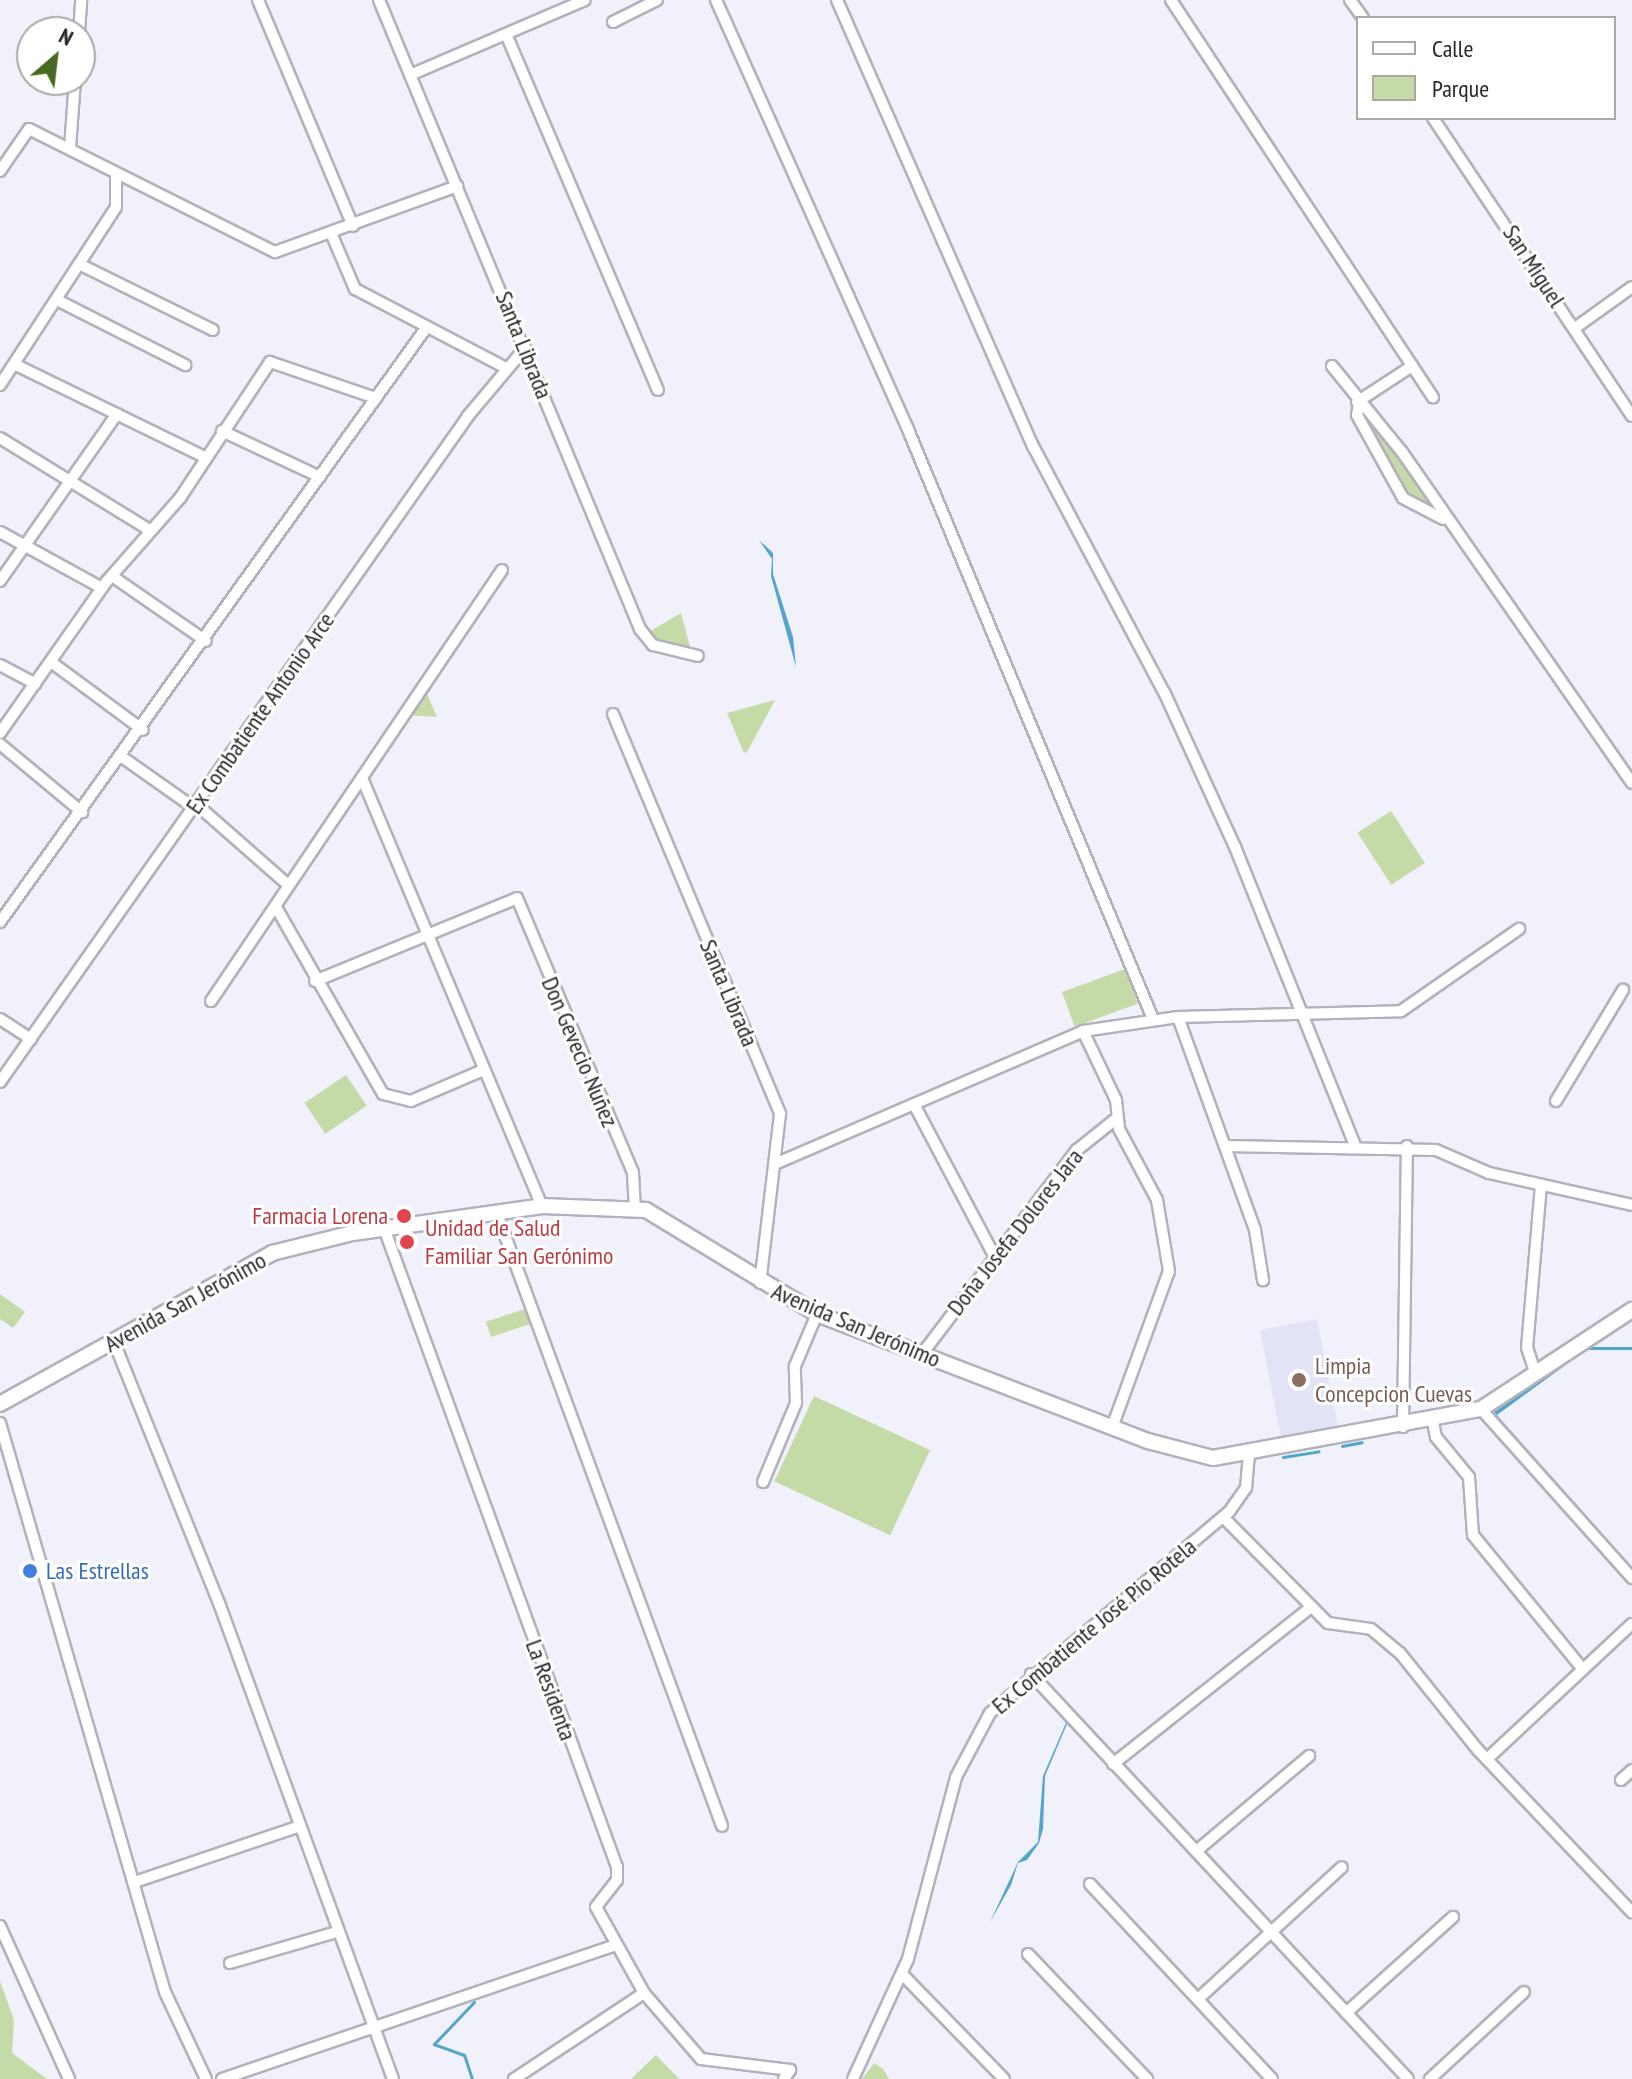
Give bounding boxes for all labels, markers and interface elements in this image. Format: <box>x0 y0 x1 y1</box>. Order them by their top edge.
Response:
north arrow <box>16 16 96 96</box>
legend <box>1356 16 1616 120</box>
text: N <box>54 21 78 52</box>
text: Calle <box>1432 33 1473 64</box>
text: Parque <box>1432 73 1489 104</box>
street label: San Miguel <box>1497 219 1571 313</box>
street label: Santa Librada <box>489 287 559 403</box>
street label: Ex Combatiente Antonio Arce <box>179 606 341 820</box>
street label: Santa Librada <box>694 935 764 1051</box>
street label: Don Gevecio Nuñez <box>535 973 625 1131</box>
street label: Doña Josefa Dolores Jara <box>941 1143 1089 1321</box>
place label: Farmacia Lorena <box>252 1202 388 1230</box>
marker: Farmacia Lorena <box>395 1207 413 1225</box>
place label: Unidad de Salud Familiar San Gerónimo <box>425 1214 613 1270</box>
marker: Unidad de Salud Familiar San Gerónimo <box>396 1231 418 1253</box>
street label: Avenida San Jerónimo <box>99 1246 271 1358</box>
street label: Avenida San Jerónimo <box>767 1276 945 1374</box>
place label: Limpia Concepcion Cuevas <box>1315 1352 1472 1408</box>
marker: Limpia Concepcion Cuevas <box>1290 1371 1308 1389</box>
street label: Ex Combatiente José Pio Rotela <box>986 1532 1202 1720</box>
place label: Las Estrellas <box>46 1557 149 1585</box>
marker: Las Estrellas <box>21 1562 39 1580</box>
street label: La Residenta <box>519 1636 583 1744</box>

